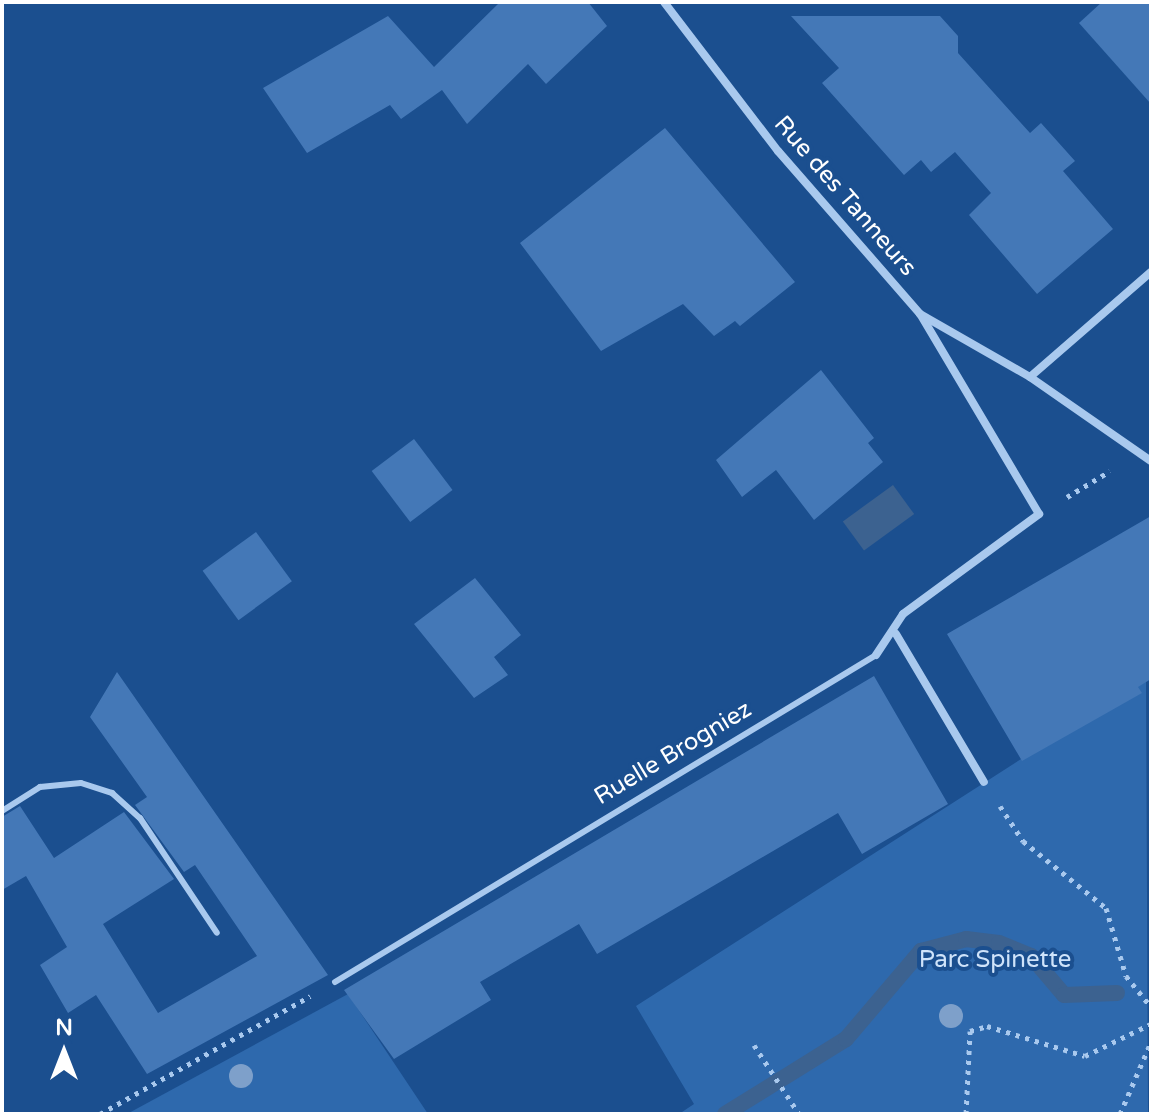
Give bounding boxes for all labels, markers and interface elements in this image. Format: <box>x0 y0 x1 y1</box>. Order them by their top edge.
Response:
street label: Rue des Tanneurs <box>768 110 922 282</box>
street label: Ruelle Brogniez <box>589 695 757 811</box>
park label: Parc Spinette <box>919 946 1071 974</box>
north arrow <box>24 1012 104 1092</box>
text: N <box>55 1015 73 1041</box>

